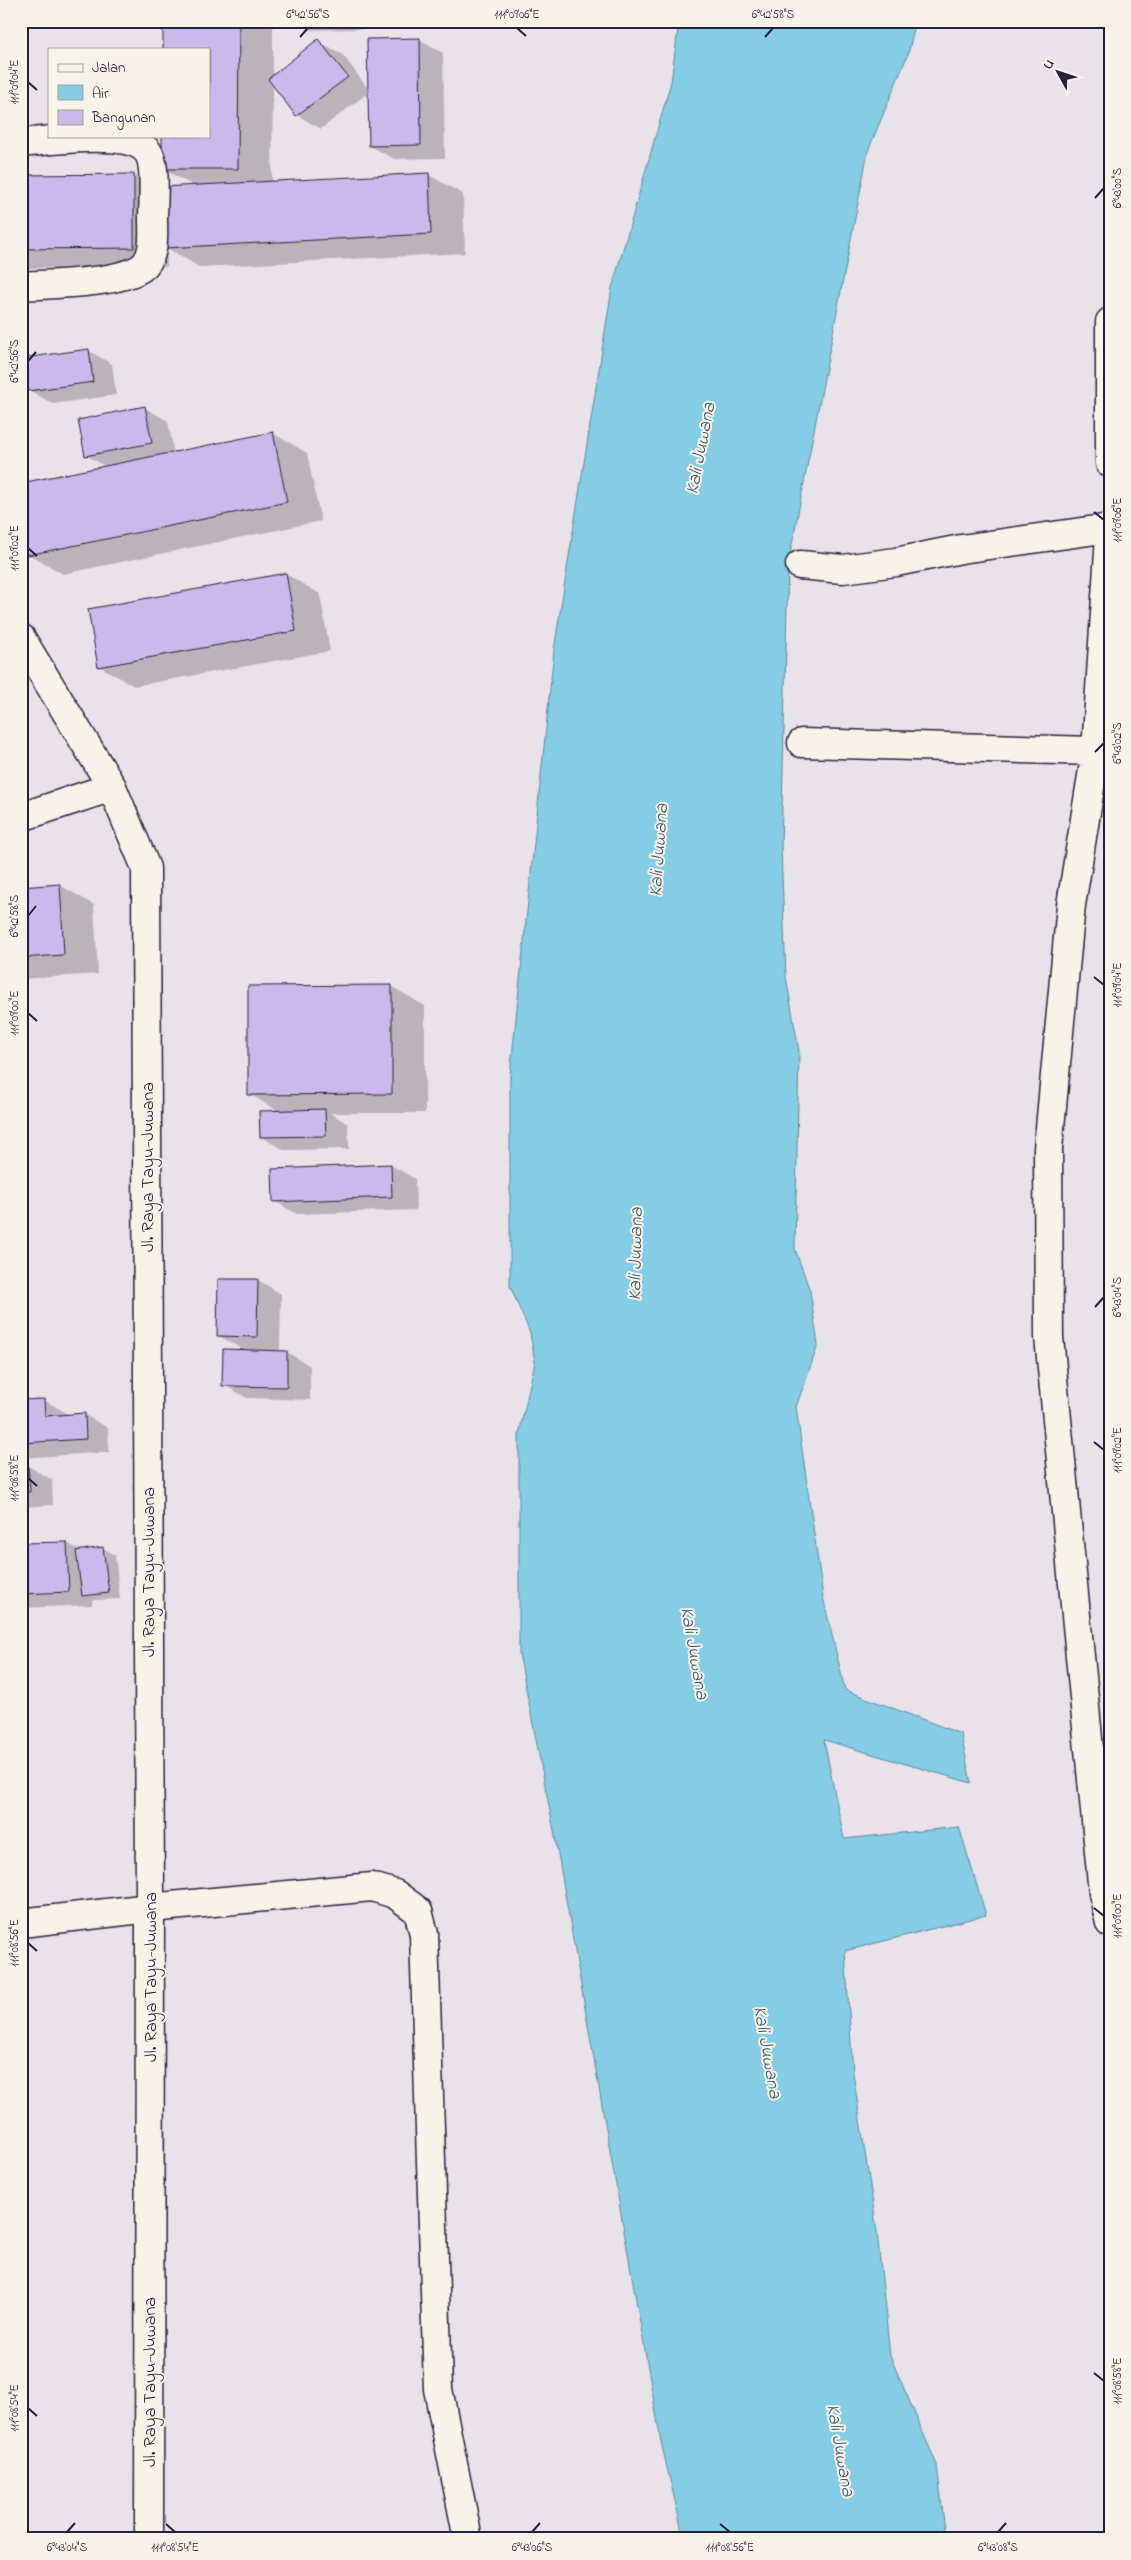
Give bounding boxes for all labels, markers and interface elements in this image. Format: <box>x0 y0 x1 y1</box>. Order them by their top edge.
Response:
text: 6°42'56"S <box>286 6 330 24</box>
text: 111°09'06"E <box>494 6 540 24</box>
text: 6°42'58"S <box>752 6 795 24</box>
legend <box>48 48 210 138</box>
north arrow <box>1034 48 1084 98</box>
text: U <box>1038 54 1060 75</box>
text: Jalan <box>92 57 125 79</box>
text: 111°09'04"E <box>6 60 24 104</box>
text: Air <box>92 83 109 105</box>
text: Bangunan <box>91 107 156 130</box>
text: 6°43'00"S <box>1109 167 1127 208</box>
text: 6°42'56"S <box>6 339 24 383</box>
water label: Kali Juwana <box>679 399 724 497</box>
text: 111°09'06"E <box>1109 497 1127 543</box>
text: 111°09'02"E <box>6 525 24 571</box>
text: 6°43'02"S <box>1109 722 1127 764</box>
water label: Kali Juwana <box>643 802 676 898</box>
text: 6°42'58"S <box>6 894 24 937</box>
text: 111°09'04"E <box>1109 963 1127 1007</box>
text: 111°09'00"E <box>6 990 24 1036</box>
street label: Jl. Raya Tayu-Juwana <box>136 1082 162 1252</box>
water label: Kali Juwana <box>622 1206 651 1301</box>
text: 6°43'04"S <box>1109 1277 1127 1317</box>
text: 111°09'02"E <box>1109 1427 1127 1473</box>
text: 111°08'58"E <box>6 1454 24 1502</box>
street label: Jl. Raya Tayu-Juwana <box>137 1487 163 1657</box>
water label: Kali Juwana <box>672 1605 715 1702</box>
street label: Jl. Raya Tayu-Juwana <box>139 1892 165 2062</box>
text: 111°09'00"E <box>1109 1893 1127 1939</box>
text: 111°08'56"E <box>6 1919 24 1967</box>
water label: Kali Juwana <box>745 2004 788 2101</box>
street label: Jl. Raya Tayu-Juwana <box>138 2297 164 2467</box>
text: 111°08'58"E <box>1109 2357 1127 2405</box>
text: 111°08'54"E <box>6 2384 24 2432</box>
water label: Kali Juwana <box>818 2402 861 2499</box>
text: 6°43'04"S <box>47 2539 87 2557</box>
text: 111°08'54"E <box>151 2539 199 2557</box>
text: 6°43'06"S <box>512 2539 553 2557</box>
text: 111°08'56"E <box>706 2539 754 2557</box>
text: 6°43'08"S <box>978 2539 1018 2557</box>

